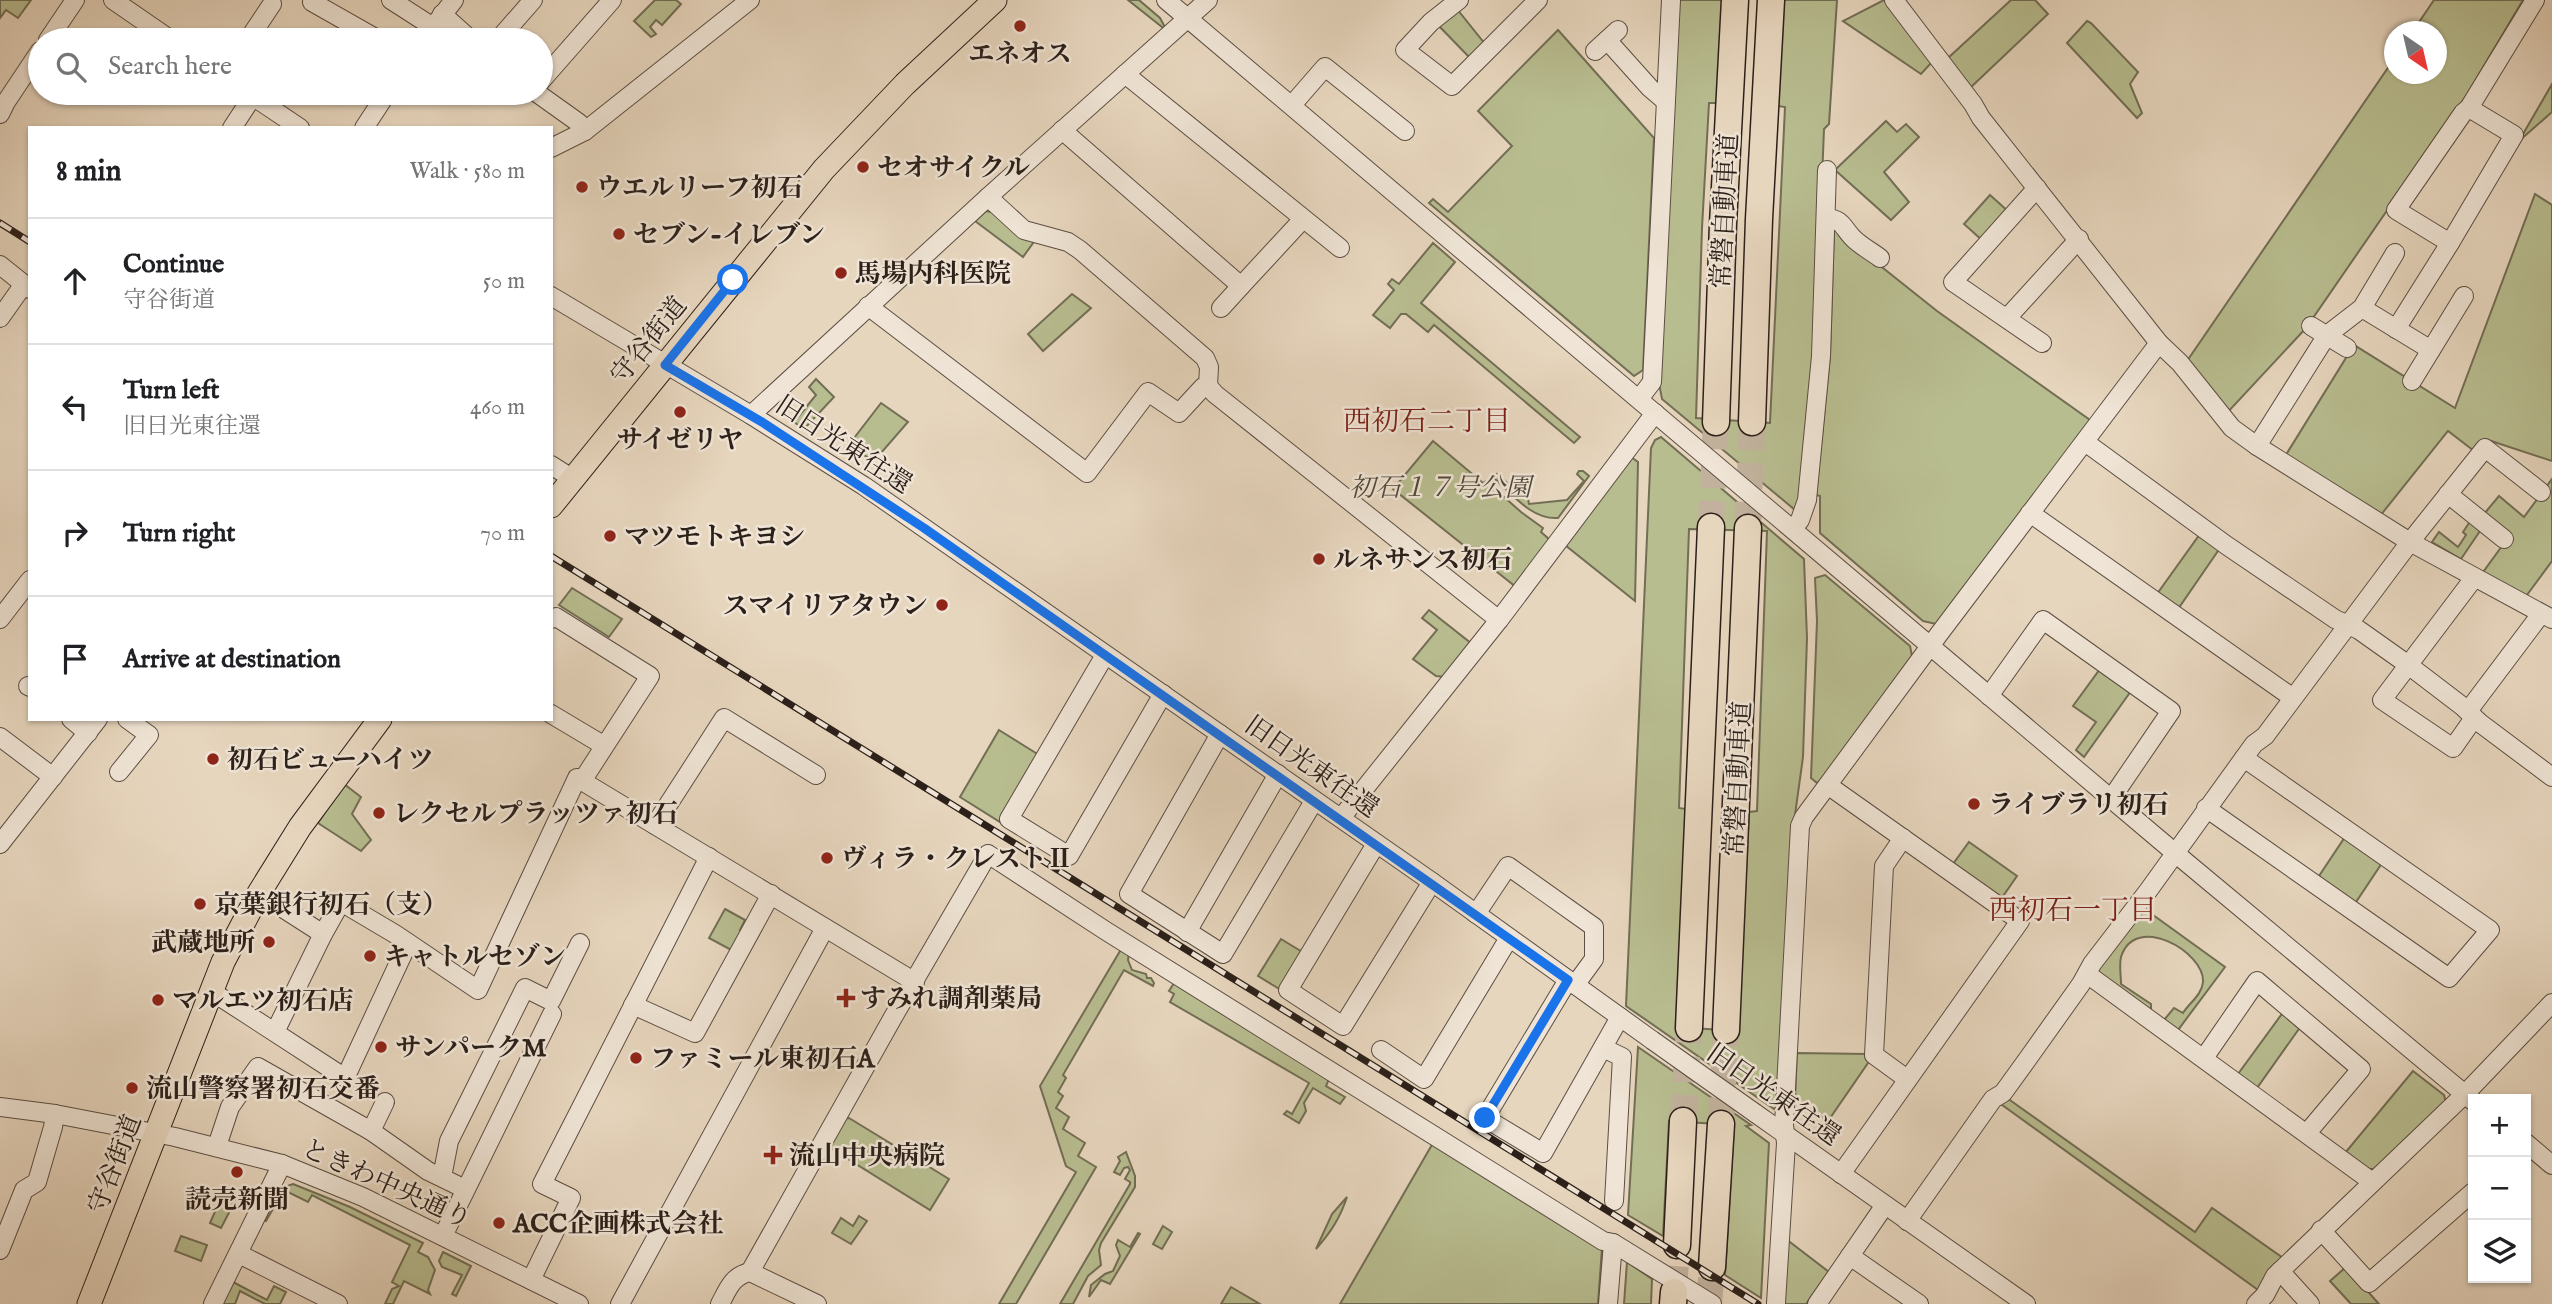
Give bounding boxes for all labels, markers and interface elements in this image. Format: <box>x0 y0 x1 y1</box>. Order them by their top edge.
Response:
marker: エネオス <box>1012 18 1028 34</box>
north arrow <box>2384 21 2447 84</box>
search box <box>28 28 553 105</box>
place label: エネオス <box>968 38 1072 71</box>
icon: search <box>52 48 90 86</box>
text: Search here <box>108 50 232 83</box>
street label: 常磐自動車道 <box>1705 132 1746 290</box>
place label: セオサイクル <box>877 152 1030 185</box>
text: 8 min <box>56 153 122 191</box>
text: Walk · 580 m <box>409 157 525 186</box>
marker: セオサイクル <box>855 159 871 175</box>
place label: ウエルリーフ初石 <box>596 172 803 205</box>
marker: ウエルリーフ初石 <box>574 179 590 195</box>
place label: セブン-イレブン <box>633 219 825 252</box>
marker: セブン-イレブン <box>611 226 627 242</box>
text: Continue <box>123 248 224 281</box>
place label: 馬場内科医院 <box>855 258 1011 291</box>
icon: ahead <box>56 262 94 300</box>
route start <box>717 264 748 295</box>
marker: 馬場内科医院 <box>833 265 849 281</box>
text: 50 m <box>483 267 525 296</box>
text: 守谷街道 <box>123 286 215 315</box>
street label: 守谷街道 <box>604 290 695 392</box>
text: Turn left <box>123 374 220 407</box>
icon: left <box>56 388 94 426</box>
street label: 旧日光東往還 <box>769 389 918 502</box>
text: 460 m <box>470 393 525 422</box>
marker: サイゼリヤ <box>672 404 688 420</box>
district label: 西初石二丁目 <box>1343 405 1511 440</box>
text: 旧日光東往還 <box>123 412 261 441</box>
place label: サイゼリヤ <box>617 424 743 457</box>
park label: 初石１７号公園 <box>1349 472 1535 505</box>
icon: right <box>56 514 94 552</box>
text: Turn right <box>123 517 236 550</box>
text: 70 m <box>480 519 525 548</box>
place label: マツモトキヨシ <box>624 521 805 554</box>
marker: マツモトキヨシ <box>602 528 618 544</box>
place label: ルネサンス初石 <box>1333 544 1512 577</box>
marker: ルネサンス初石 <box>1311 551 1327 567</box>
place label: スマイリアタウン <box>723 590 928 623</box>
marker: スマイリアタウン <box>934 597 950 613</box>
icon: arrive <box>56 640 94 678</box>
text: Arrive at destination <box>123 643 341 676</box>
street label: 常磐自動車道 <box>1718 700 1759 858</box>
street label: 旧日光東往還 <box>1238 709 1385 825</box>
place label: 初石ビューハイツ <box>227 744 434 777</box>
marker: 初石ビューハイツ <box>205 751 221 767</box>
place label: ライブラリ初石 <box>1988 789 2168 822</box>
marker: ライブラリ初石 <box>1966 796 1982 812</box>
place label: レクセルプラッツァ初石 <box>393 798 678 831</box>
marker: レクセルプラッツァ初石 <box>371 805 387 821</box>
place label: ヴィラ・クレストⅡ <box>841 843 1073 876</box>
marker: ヴィラ・クレストⅡ <box>819 850 835 866</box>
place label: 京葉銀行初石（支） <box>214 889 448 922</box>
district label: 西初石一丁目 <box>1989 894 2157 929</box>
marker: 京葉銀行初石（支） <box>192 896 208 912</box>
place label: 武蔵地所 <box>151 927 255 960</box>
marker: 武蔵地所 <box>261 934 277 950</box>
place label: キャトルセゾン <box>384 941 566 974</box>
marker: キャトルセゾン <box>362 948 378 964</box>
place label: すみれ調剤薬局 <box>860 983 1042 1016</box>
place label: マルエツ初石店 <box>172 985 354 1018</box>
marker: すみれ調剤薬局 <box>838 990 854 1006</box>
marker: マルエツ初石店 <box>150 992 166 1008</box>
place label: サンパークM <box>395 1032 547 1065</box>
street label: 旧日光東往還 <box>1700 1037 1847 1153</box>
marker: サンパークM <box>373 1039 389 1055</box>
place label: ファミール東初石A <box>650 1043 876 1076</box>
marker: ファミール東初石A <box>628 1050 644 1066</box>
place label: 流山警察署初石交番 <box>146 1073 380 1106</box>
marker: 流山警察署初石交番 <box>124 1080 140 1096</box>
map controls <box>2468 1094 2531 1283</box>
button: + <box>2468 1094 2531 1157</box>
route end <box>1469 1102 1500 1133</box>
street label: 守谷街道 <box>81 1110 149 1219</box>
street label: ときわ中央通り <box>297 1132 476 1236</box>
place label: 流山中央病院 <box>789 1140 945 1173</box>
marker: 流山中央病院 <box>763 1145 783 1165</box>
button: − <box>2468 1157 2531 1220</box>
marker: 読売新聞 <box>229 1164 245 1180</box>
place label: 読売新聞 <box>185 1184 289 1217</box>
place label: ACC企画株式会社 <box>512 1208 723 1241</box>
marker: ACC企画株式会社 <box>491 1215 507 1231</box>
button: layers <box>2468 1220 2531 1283</box>

